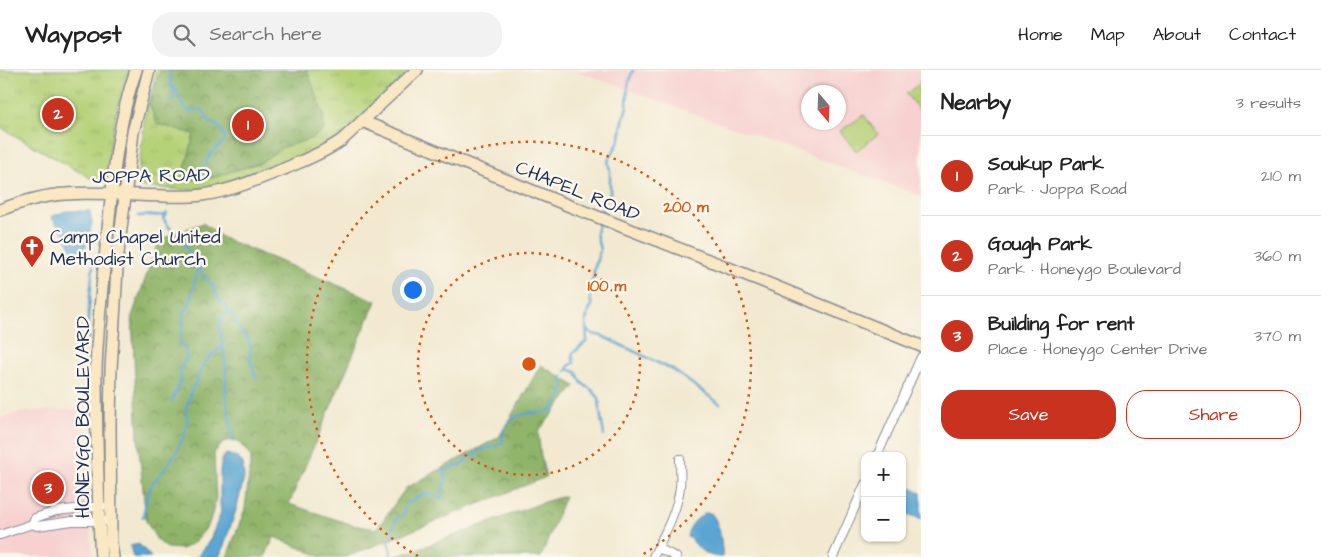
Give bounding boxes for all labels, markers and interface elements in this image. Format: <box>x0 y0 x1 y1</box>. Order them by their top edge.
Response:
search box <box>152 12 502 57</box>
text: Waypost <box>25 18 122 52</box>
icon: search <box>170 21 198 49</box>
text: Search here <box>210 21 322 48</box>
text: Home <box>1018 22 1063 47</box>
text: Map <box>1091 22 1125 47</box>
text: About <box>1153 22 1201 47</box>
text: Contact <box>1229 22 1296 47</box>
north arrow <box>801 85 846 130</box>
text: Nearby <box>941 88 1011 117</box>
text: 3 results <box>1236 92 1301 114</box>
pin: 2 <box>42 95 74 133</box>
pin: 1 <box>232 106 264 144</box>
text: Soukup Park <box>988 151 1104 178</box>
street label: CHAPEL ROAD <box>511 154 644 229</box>
street label: JOPPA ROAD <box>92 162 210 191</box>
text: 1 <box>956 165 958 187</box>
text: 210 m <box>1261 165 1301 187</box>
text: Park · Joppa Road <box>988 178 1127 200</box>
text: 200 m <box>662 197 709 218</box>
place label: Camp Chapel United Methodist Church <box>50 224 221 273</box>
text: Gough Park <box>988 231 1092 258</box>
church icon: Camp Chapel United Methodist Church <box>19 234 45 268</box>
text: 2 <box>952 245 962 267</box>
text: 360 m <box>1254 245 1301 267</box>
text: Park · Honeygo Boulevard <box>988 258 1181 280</box>
text: 100 m <box>588 276 627 297</box>
your location <box>400 277 426 303</box>
text: Building for rent <box>988 311 1135 338</box>
street label: HONEYGO BOULEVARD <box>70 316 97 518</box>
text: 3 <box>953 325 961 347</box>
text: 370 m <box>1254 325 1301 347</box>
text: Place · Honeygo Center Drive <box>988 338 1207 360</box>
centre of rings <box>520 355 538 373</box>
button: Save <box>941 390 1116 439</box>
button: Share <box>1126 390 1301 439</box>
map controls <box>861 452 906 542</box>
button: + <box>861 452 906 497</box>
pin: 3 <box>32 469 64 507</box>
button: − <box>861 497 906 542</box>

